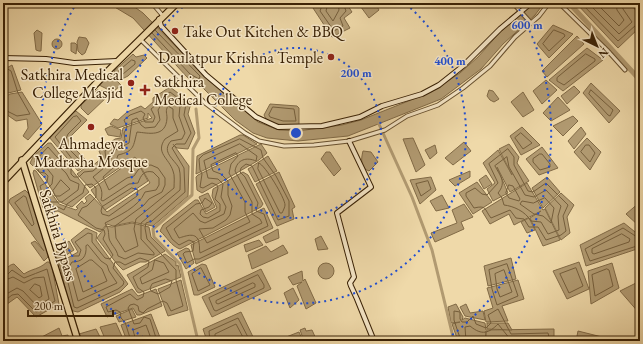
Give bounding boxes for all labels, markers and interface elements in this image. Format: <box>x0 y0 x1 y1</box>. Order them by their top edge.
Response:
text: 600 m <box>511 17 543 33</box>
place label: Take Out Kitchen & BBQ <box>183 21 346 42</box>
marker: Take Out Kitchen & BBQ <box>170 26 180 36</box>
north arrow <box>577 26 617 66</box>
text: N <box>596 45 612 62</box>
place label: Daulatpur Krishna Temple <box>158 47 323 68</box>
marker: Daulatpur Krishna Temple <box>326 52 336 62</box>
text: 400 m <box>434 53 466 69</box>
place label: Satkhira Medical College Masjid <box>21 64 124 103</box>
text: 200 m <box>340 65 372 81</box>
place label: Satkhira Medical College <box>154 71 252 110</box>
marker: Satkhira Medical College Masjid <box>126 78 136 88</box>
marker: Satkhira Medical College <box>139 84 151 96</box>
marker: Ahmadeya Madrasha Mosque <box>86 122 96 132</box>
centre of rings <box>289 126 303 140</box>
place label: Ahmadeya Madrasha Mosque <box>34 133 148 172</box>
street label: Satkhira Bypass <box>35 187 82 283</box>
scale bar <box>28 292 113 318</box>
text: 200 m <box>34 298 64 314</box>

